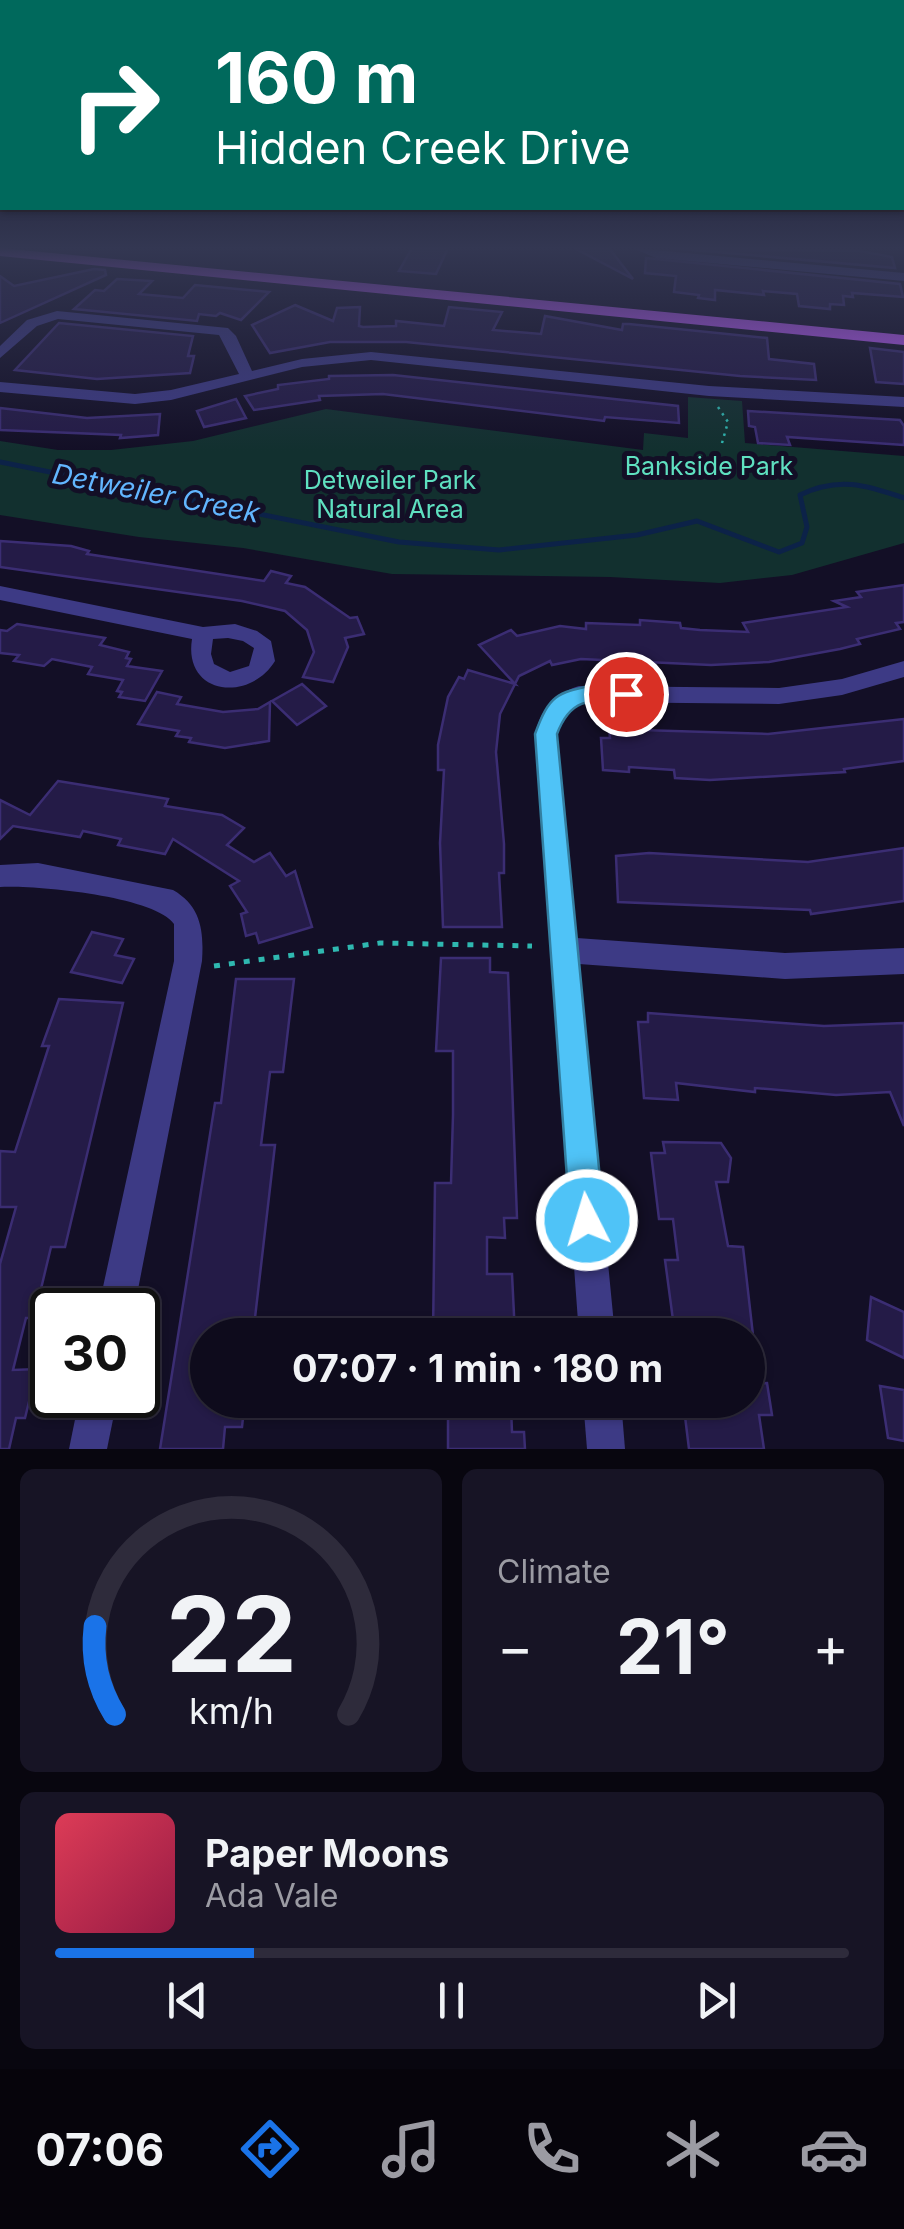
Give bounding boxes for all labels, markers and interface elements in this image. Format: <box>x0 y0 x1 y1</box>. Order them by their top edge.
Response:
text: 160 m <box>215 35 418 120</box>
icon: right <box>50 40 180 170</box>
text: Hidden Creek Drive <box>215 120 630 175</box>
park label: Bankside Park <box>625 451 794 481</box>
water label: Detweiler Creek <box>49 456 263 530</box>
park label: Detweiler Park Natural Area <box>304 465 476 524</box>
pin <box>584 652 669 737</box>
icon: arrive <box>599 667 654 722</box>
position arrow <box>535 1168 639 1272</box>
speed limit sign: 30 <box>30 1288 160 1418</box>
text: 07:07 · 1 min · 180 m <box>292 1345 663 1391</box>
text: Climate <box>497 1552 611 1591</box>
text: 22 <box>165 1571 297 1697</box>
text: 21° <box>616 1601 730 1692</box>
text: − <box>497 1614 533 1680</box>
text: + <box>813 1614 849 1680</box>
text: km/h <box>189 1689 273 1733</box>
text: Paper Moons <box>205 1830 449 1876</box>
text: Ada Vale <box>205 1876 338 1915</box>
icon: previous <box>160 1973 215 2028</box>
icon: pause <box>424 1973 479 2028</box>
icon: next <box>689 1973 744 2028</box>
icon: directions <box>235 2114 305 2184</box>
icon: music <box>376 2114 446 2184</box>
icon: phone <box>517 2114 587 2184</box>
icon: climate <box>658 2114 728 2184</box>
icon: car <box>799 2114 869 2184</box>
text: 07:06 <box>35 2122 164 2177</box>

